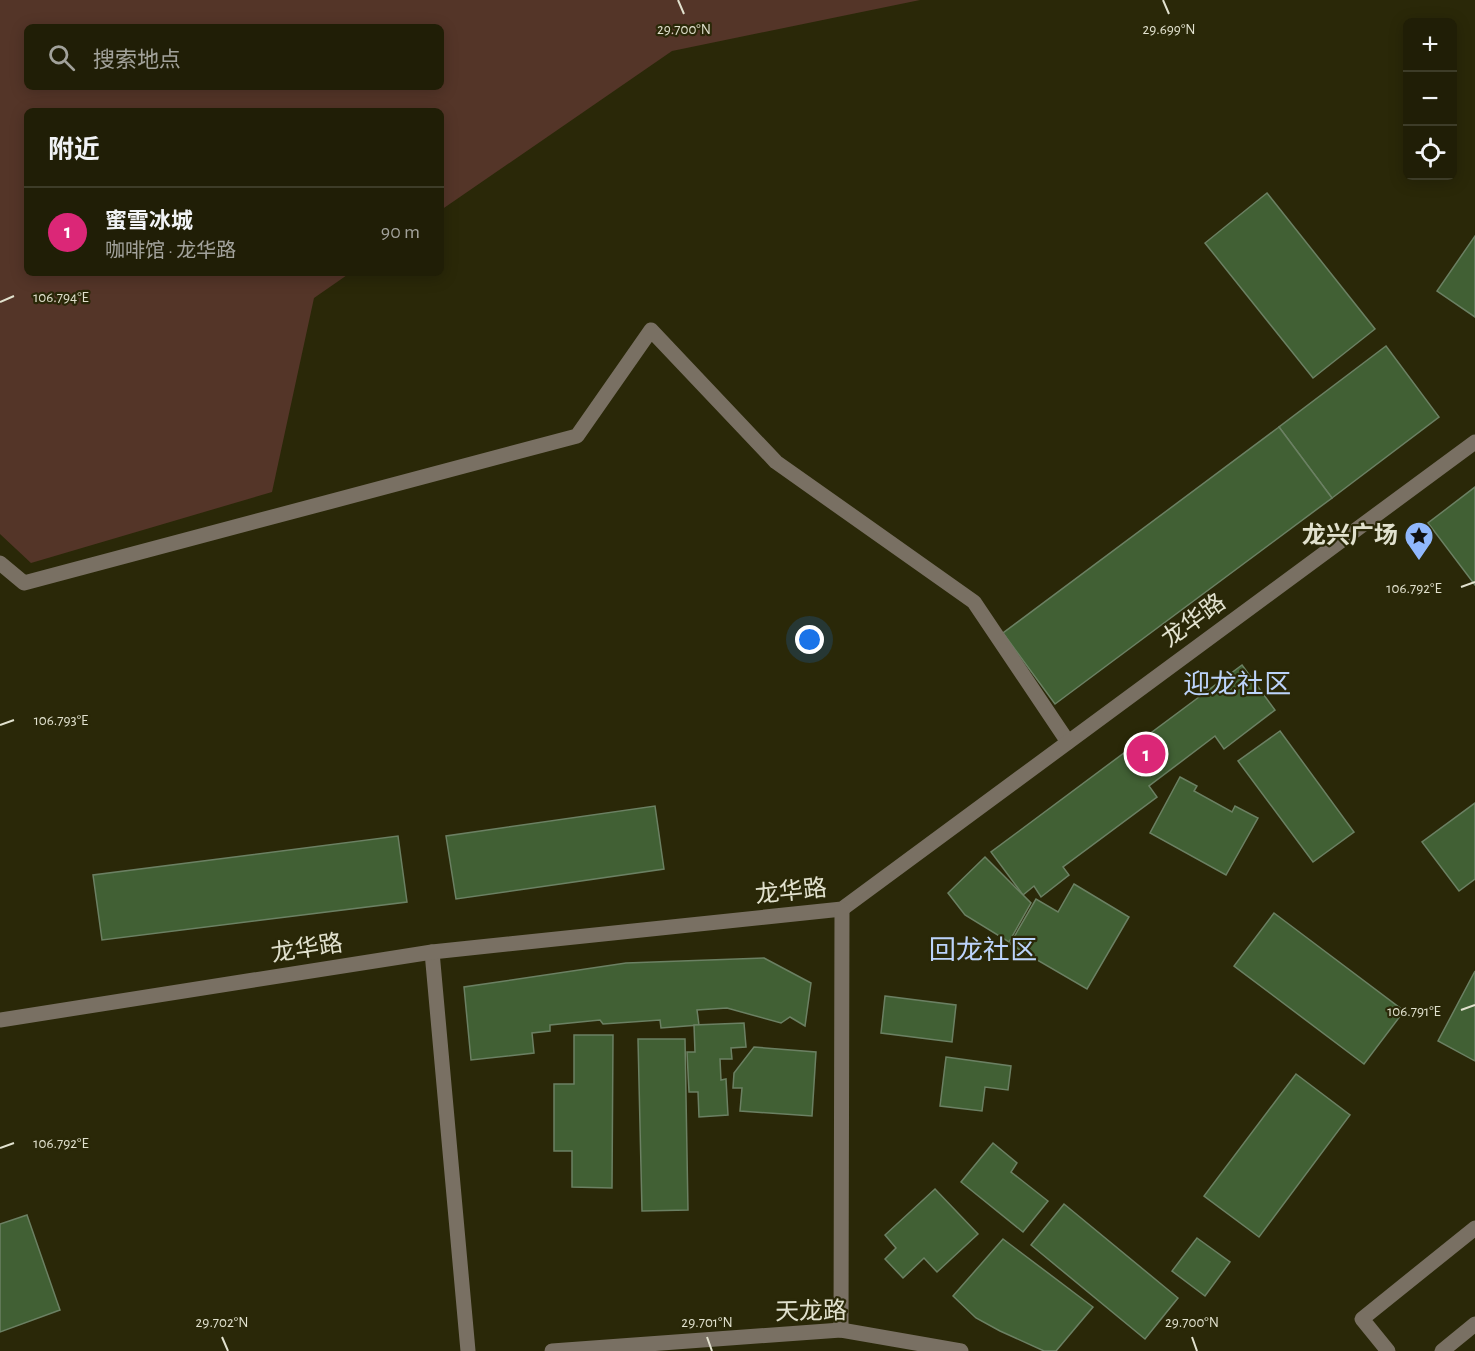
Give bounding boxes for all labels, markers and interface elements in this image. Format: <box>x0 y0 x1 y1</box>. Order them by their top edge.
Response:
map controls <box>1403 18 1457 180</box>
button: + <box>1403 18 1457 72</box>
text: 29.700°N <box>657 22 711 37</box>
text: 29.699°N <box>1142 22 1196 37</box>
search box <box>24 24 444 90</box>
icon: search <box>45 41 78 74</box>
text: 搜索地点 <box>93 49 181 71</box>
button: − <box>1403 72 1457 126</box>
button: locate <box>1403 126 1457 180</box>
text: 附近 <box>48 137 100 163</box>
text: 蜜雪冰城 <box>105 210 193 232</box>
text: 1 <box>64 222 71 242</box>
text: 90 m <box>381 222 420 242</box>
text: 咖啡馆 · 龙华路 <box>105 241 236 261</box>
text: 106.794°E <box>33 290 89 305</box>
place icon: 龙兴广场 <box>1403 520 1435 562</box>
place label: 龙兴广场 <box>1302 522 1398 548</box>
text: 106.792°E <box>1386 581 1442 596</box>
street label: 龙华路 <box>1157 589 1230 652</box>
your location <box>795 625 824 654</box>
district label: 迎龙社区 <box>1183 670 1291 698</box>
text: 106.793°E <box>34 713 88 728</box>
pin: 1 <box>1126 732 1166 777</box>
street label: 龙华路 <box>754 874 828 908</box>
street label: 龙华路 <box>269 930 344 966</box>
district label: 回龙社区 <box>929 936 1037 964</box>
text: 106.791°E <box>1387 1004 1441 1019</box>
text: 106.792°E <box>33 1136 89 1151</box>
street label: 天龙路 <box>775 1297 847 1325</box>
text: 29.702°N <box>196 1315 248 1330</box>
text: 29.701°N <box>681 1315 733 1330</box>
text: 29.700°N <box>1165 1315 1219 1330</box>

